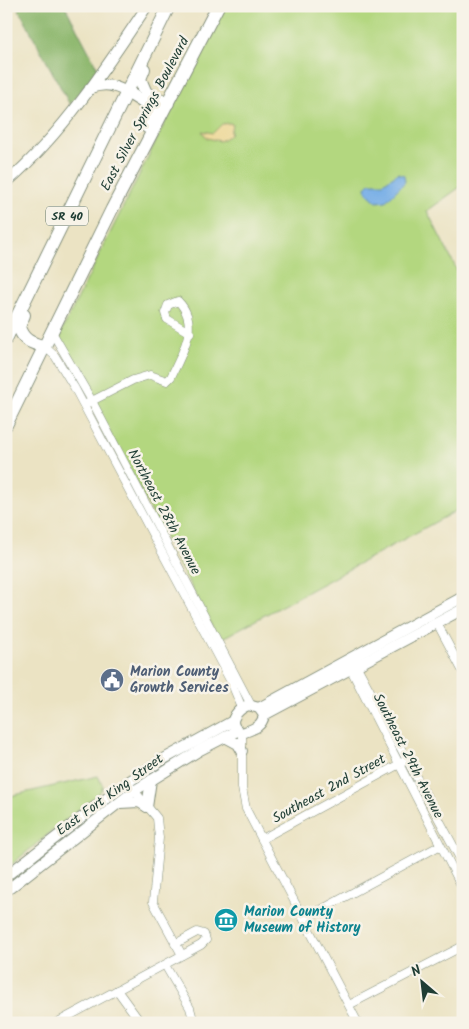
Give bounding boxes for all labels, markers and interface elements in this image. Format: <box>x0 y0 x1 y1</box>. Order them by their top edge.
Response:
street label: East Silver Springs Boulevard <box>95 32 196 195</box>
road number: SR 40 <box>46 207 88 226</box>
street label: Northeast 28th Avenue <box>122 445 207 579</box>
place label: Marion County Growth Services <box>130 661 229 699</box>
public building icon: Marion County Growth Services <box>99 667 125 693</box>
street label: Southeast 29th Avenue <box>367 690 449 823</box>
street label: East Fort King Street <box>52 748 169 841</box>
street label: Southeast 2nd Street <box>268 748 390 829</box>
place label: Marion County Museum of History <box>244 901 361 939</box>
museum icon: Marion County Museum of History <box>213 907 239 933</box>
north arrow <box>396 956 446 1006</box>
text: N <box>407 960 426 983</box>

